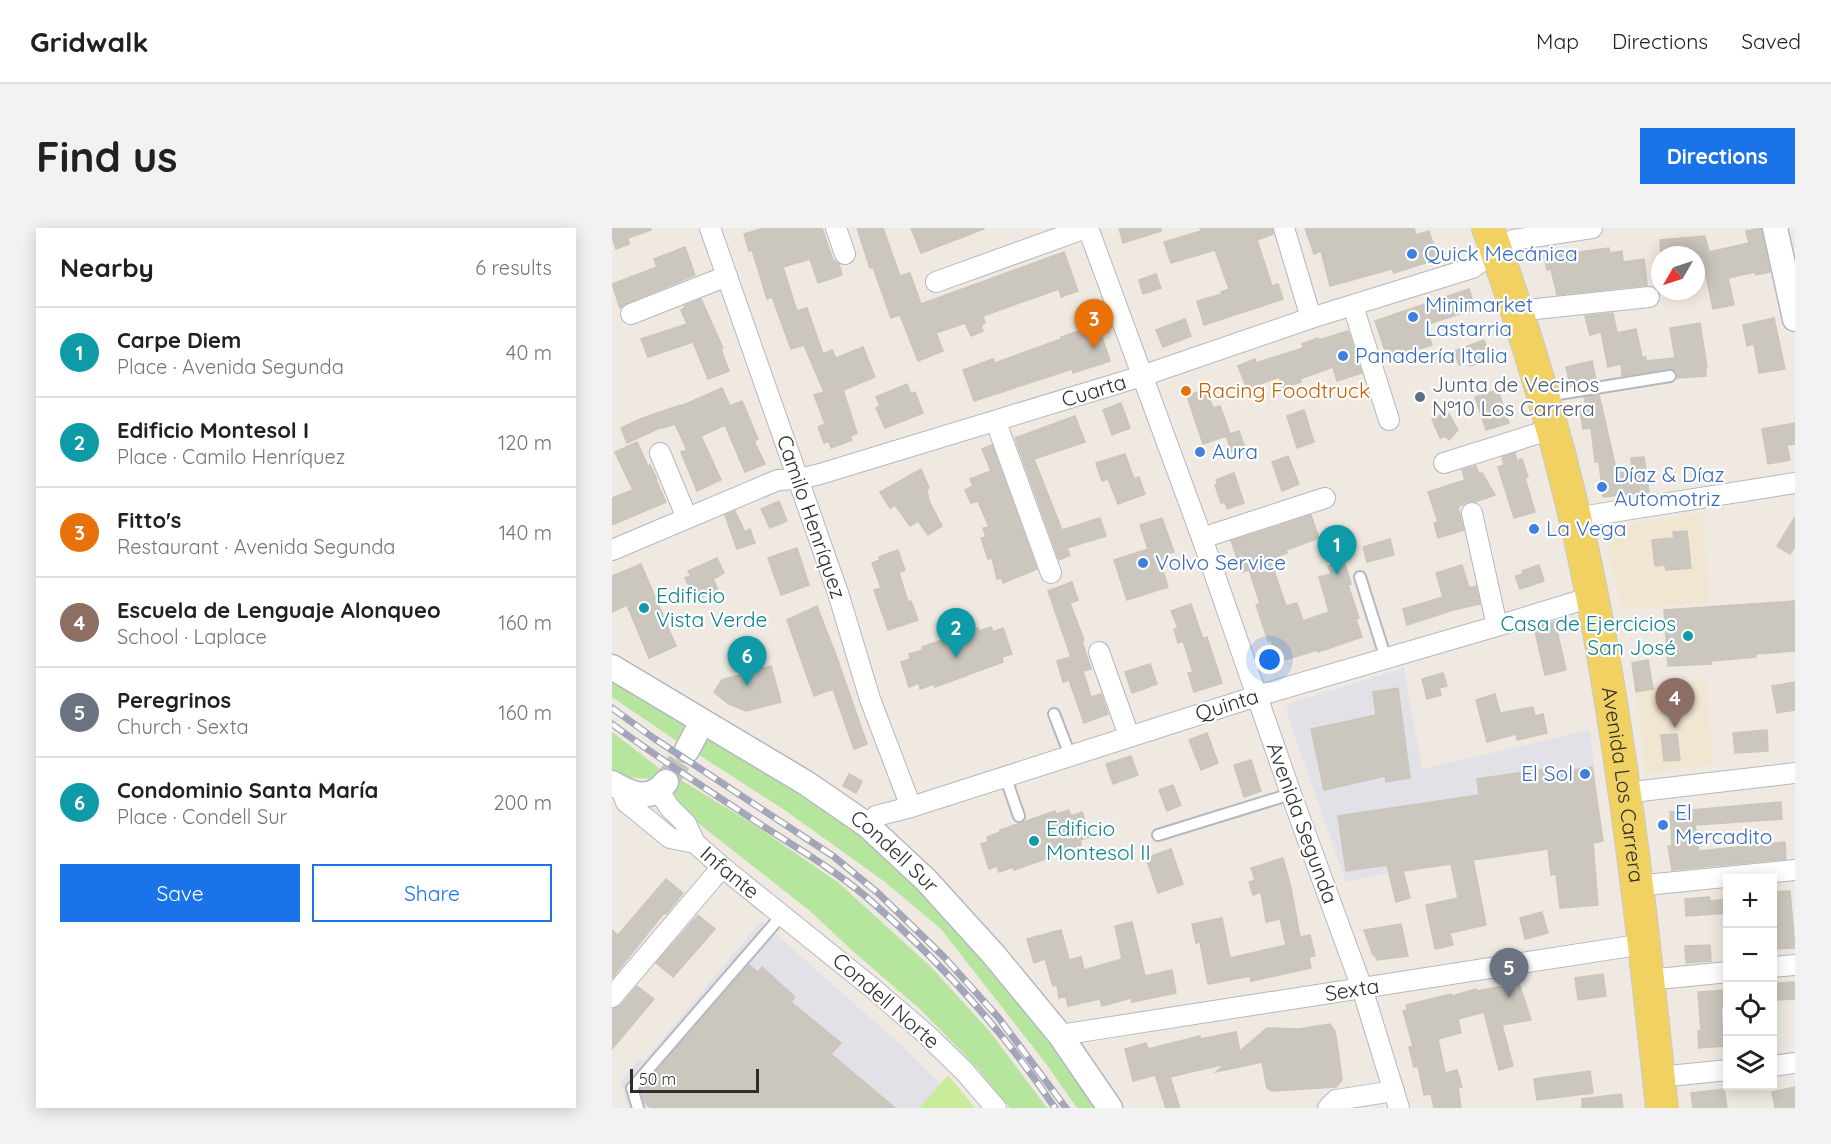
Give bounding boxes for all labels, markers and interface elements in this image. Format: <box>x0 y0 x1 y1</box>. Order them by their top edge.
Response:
text: Gridwalk <box>30 24 149 59</box>
text: Map <box>1536 28 1579 54</box>
text: Directions <box>1612 28 1708 54</box>
text: Saved <box>1741 28 1801 54</box>
button: Directions <box>1640 128 1795 184</box>
text: Find us <box>36 130 178 183</box>
place label: Quick Mecánica <box>1424 240 1578 266</box>
north arrow <box>1651 246 1705 300</box>
marker: Quick Mecánica <box>1405 247 1419 261</box>
text: Nearby <box>60 251 154 284</box>
text: 6 results <box>475 255 552 280</box>
place label: Minimarket Lastarria <box>1425 291 1533 341</box>
pin: 3 <box>1074 300 1114 349</box>
marker: Minimarket Lastarria <box>1406 310 1420 324</box>
text: Carpe Diem <box>117 326 241 354</box>
text: 1 <box>76 340 83 365</box>
text: 40 m <box>506 340 552 365</box>
place label: Panadería Italia <box>1355 342 1508 368</box>
marker: Panadería Italia <box>1336 349 1350 363</box>
text: Place · Avenida Segunda <box>117 354 344 379</box>
street label: Cuarta <box>1058 368 1129 412</box>
place label: Junta de Vecinos Nº10 Los Carrera <box>1432 371 1599 421</box>
place label: Racing Foodtruck <box>1198 377 1370 403</box>
marker: Racing Foodtruck <box>1179 384 1193 398</box>
marker: Junta de Vecinos Nº10 Los Carrera <box>1413 390 1427 404</box>
text: Edificio Montesol I <box>117 416 309 444</box>
text: 2 <box>74 430 85 455</box>
text: 120 m <box>498 430 552 455</box>
street label: Camilo Henríquez <box>772 431 852 602</box>
place label: Aura <box>1212 438 1258 464</box>
text: Place · Camilo Henríquez <box>117 444 345 469</box>
marker: Aura <box>1193 445 1207 459</box>
place label: Díaz & Díaz Automotriz <box>1614 461 1724 511</box>
marker: Díaz & Díaz Automotriz <box>1595 480 1609 494</box>
text: Fitto's <box>117 506 181 534</box>
place label: La Vega <box>1546 515 1627 541</box>
text: 3 <box>74 520 85 545</box>
text: 140 m <box>499 520 552 545</box>
marker: La Vega <box>1527 522 1541 536</box>
pin: 1 <box>1318 526 1356 575</box>
text: Restaurant · Avenida Segunda <box>117 534 395 559</box>
place label: Volvo Service <box>1155 549 1286 575</box>
marker: Volvo Service <box>1136 556 1150 570</box>
place label: Edificio Vista Verde <box>656 582 767 632</box>
text: Escuela de Lenguaje Alonqueo <box>117 596 441 624</box>
marker: Edificio Vista Verde <box>637 601 651 615</box>
pin: 2 <box>936 608 976 658</box>
text: 4 <box>74 610 85 635</box>
text: 160 m <box>498 610 552 635</box>
place label: Casa de Ejercicios San José <box>1500 610 1676 660</box>
text: School · Laplace <box>117 624 267 649</box>
marker: Casa de Ejercicios San José <box>1681 629 1695 643</box>
pin: 6 <box>728 636 766 686</box>
your location <box>1255 645 1284 674</box>
pin: 4 <box>1656 678 1694 728</box>
street label: Quinta <box>1192 682 1261 726</box>
street label: Avenida Los Carrera <box>1597 685 1650 884</box>
text: Peregrinos <box>117 686 231 714</box>
text: 5 <box>74 700 85 725</box>
text: 160 m <box>498 700 552 725</box>
text: Church · Sexta <box>117 714 249 739</box>
street label: Avenida Segunda <box>1262 738 1344 907</box>
place label: El Sol <box>1521 760 1573 786</box>
marker: El Sol <box>1578 767 1592 781</box>
text: Condominio Santa María <box>117 776 378 804</box>
text: 6 <box>74 790 85 815</box>
text: 200 m <box>493 790 552 815</box>
place label: El Mercadito <box>1675 799 1772 849</box>
text: Place · Condell Sur <box>117 804 287 829</box>
street label: Condell Sur <box>846 804 945 897</box>
place label: Edificio Montesol II <box>1046 815 1151 865</box>
marker: El Mercadito <box>1656 818 1670 832</box>
marker: Edificio Montesol II <box>1027 834 1041 848</box>
street label: Infante <box>696 840 765 904</box>
button: Save <box>60 864 300 922</box>
button: Share <box>312 864 552 922</box>
map controls <box>1723 874 1777 1090</box>
button: + <box>1723 874 1777 928</box>
button: − <box>1723 928 1777 982</box>
street label: Condell Norte <box>828 947 946 1054</box>
pin: 5 <box>1490 948 1528 998</box>
street label: Sexta <box>1323 972 1381 1006</box>
button: locate <box>1723 982 1777 1036</box>
button: layers <box>1723 1036 1777 1090</box>
scale bar <box>630 1066 759 1094</box>
text: 50 m <box>639 1069 676 1089</box>

